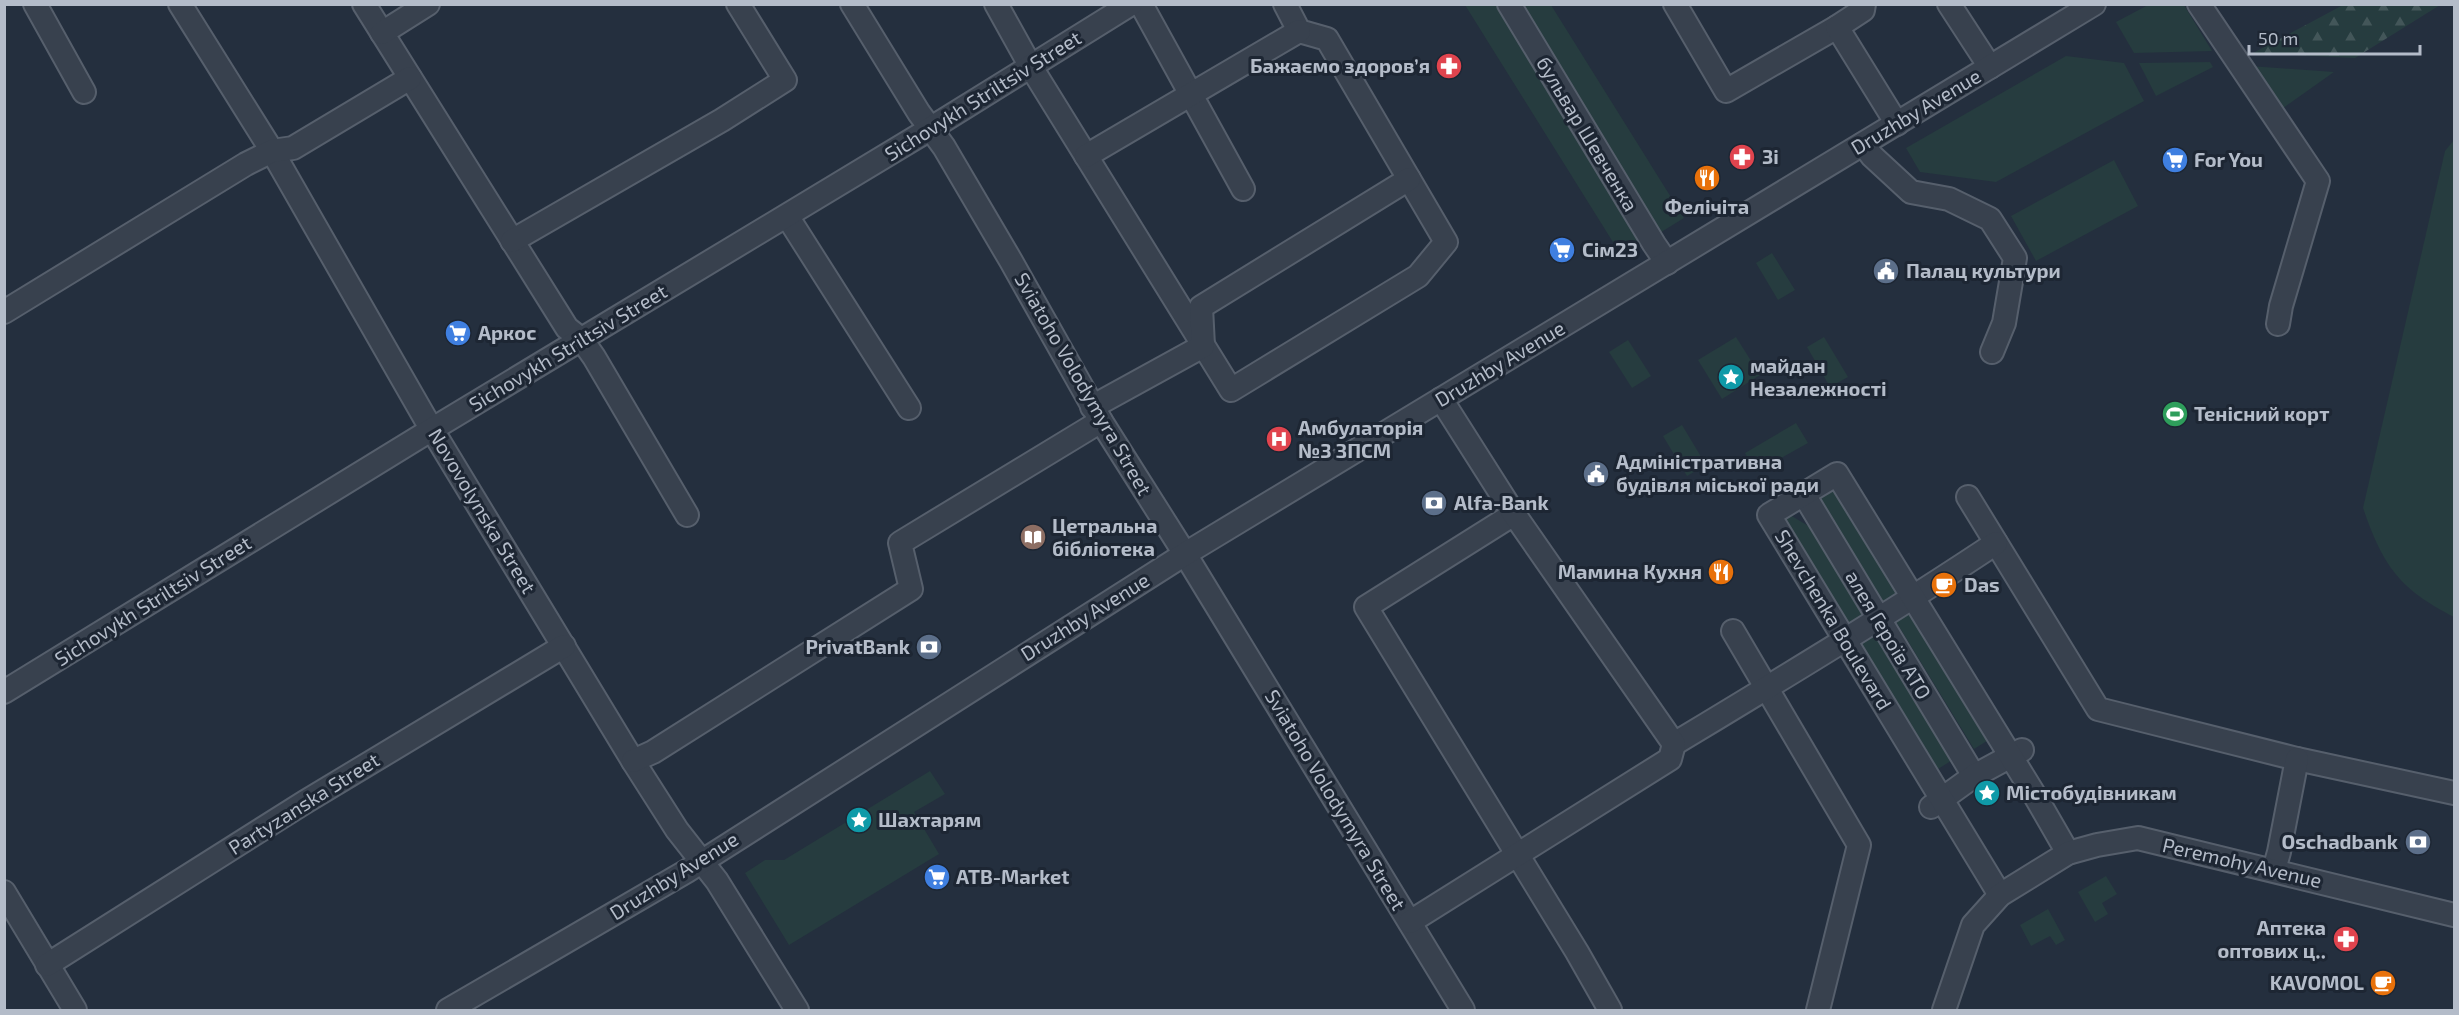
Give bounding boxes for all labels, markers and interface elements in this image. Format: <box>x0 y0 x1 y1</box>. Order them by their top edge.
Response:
scale bar <box>2249 18 2420 56</box>
street label: Sichovykh Striltsiv Street <box>880 25 1085 165</box>
text: 50 m <box>2258 27 2298 49</box>
pharmacy icon: Бажаємо здоровʼя <box>1434 51 1464 81</box>
street label: бульвар Шевченка <box>1531 52 1644 216</box>
place label: Бажаємо здоровʼя <box>1250 53 1430 77</box>
street label: Druzhby Avenue <box>1846 63 1985 159</box>
pharmacy icon: 3i <box>1727 142 1757 172</box>
place label: 3i <box>1762 144 1779 168</box>
supermarket icon: For You <box>2160 145 2190 175</box>
place label: For You <box>2194 147 2263 171</box>
restaurant icon: Фелічіта <box>1692 163 1722 193</box>
place label: Фелічіта <box>1665 194 1749 218</box>
supermarket icon: Сім23 <box>1547 235 1577 265</box>
place label: Сім23 <box>1582 237 1638 261</box>
public building icon: Палац культури <box>1871 256 1901 286</box>
place label: Палац культури <box>1906 258 2061 282</box>
street label: Sviatoho Volodymyra Street <box>1010 268 1158 499</box>
street label: Sichovykh Striltsiv Street <box>464 278 671 416</box>
street label: Druzhby Avenue <box>1430 315 1569 411</box>
supermarket icon: Аркос <box>443 318 473 348</box>
place label: Аркос <box>478 320 536 344</box>
place label: майдан Незалежності <box>1750 353 1887 400</box>
place icon: майдан Незалежності <box>1716 362 1746 392</box>
sports icon: Тенісний корт <box>2160 399 2190 429</box>
place label: Тенісний корт <box>2194 401 2329 425</box>
place label: Амбулаторія №3 ЗПСМ <box>1298 415 1423 462</box>
street label: Novovolynska Street <box>424 424 542 598</box>
hospital icon: Амбулаторія №3 ЗПСМ <box>1264 424 1294 454</box>
place label: Адміністративна будівля міської ради <box>1616 449 1819 496</box>
public building icon: Адміністративна будівля міської ради <box>1581 459 1611 489</box>
bank icon: Alfa-Bank <box>1419 488 1449 518</box>
place label: Alfa-Bank <box>1454 490 1549 514</box>
place label: Цетральна бібліотека <box>1052 513 1157 560</box>
library icon: Цетральна бібліотека <box>1018 522 1048 552</box>
street label: Shevchenka Boulevard <box>1771 525 1897 714</box>
street label: Sichovykh Striltsiv Street <box>50 530 255 670</box>
restaurant icon: Мамина Кухня <box>1706 557 1736 587</box>
place label: Мамина Кухня <box>1558 559 1702 583</box>
street label: алея Героїв АТО <box>1841 566 1937 703</box>
street label: Druzhby Avenue <box>1016 567 1153 665</box>
cafe icon: Das <box>1929 570 1959 600</box>
place label: Das <box>1964 572 2000 596</box>
bank icon: PrivatBank <box>914 632 944 662</box>
place label: PrivatBank <box>805 634 911 658</box>
street label: Sviatoho Volodymyra Street <box>1260 685 1411 914</box>
street label: Partyzanska Street <box>224 747 384 859</box>
place icon: Містобудівникам <box>1972 778 2002 808</box>
place label: Містобудівникам <box>2006 780 2177 804</box>
place icon: Шахтарям <box>844 805 874 835</box>
place label: Шахтарям <box>878 807 981 831</box>
street label: Druzhby Avenue <box>605 826 742 924</box>
bank icon: Oschadbank <box>2403 827 2433 857</box>
place label: Oschadbank <box>2282 829 2399 853</box>
street label: Peremohy Avenue <box>2160 832 2324 892</box>
supermarket icon: ATB-Market <box>922 862 952 892</box>
place label: ATB-Market <box>956 864 1070 888</box>
place label: Аптека оптових ц‥ <box>2218 915 2326 962</box>
pharmacy icon: Аптека оптових ц‥ <box>2331 924 2361 954</box>
cafe icon: KAVOMOL <box>2368 968 2398 998</box>
place label: KAVOMOL <box>2270 970 2364 994</box>

